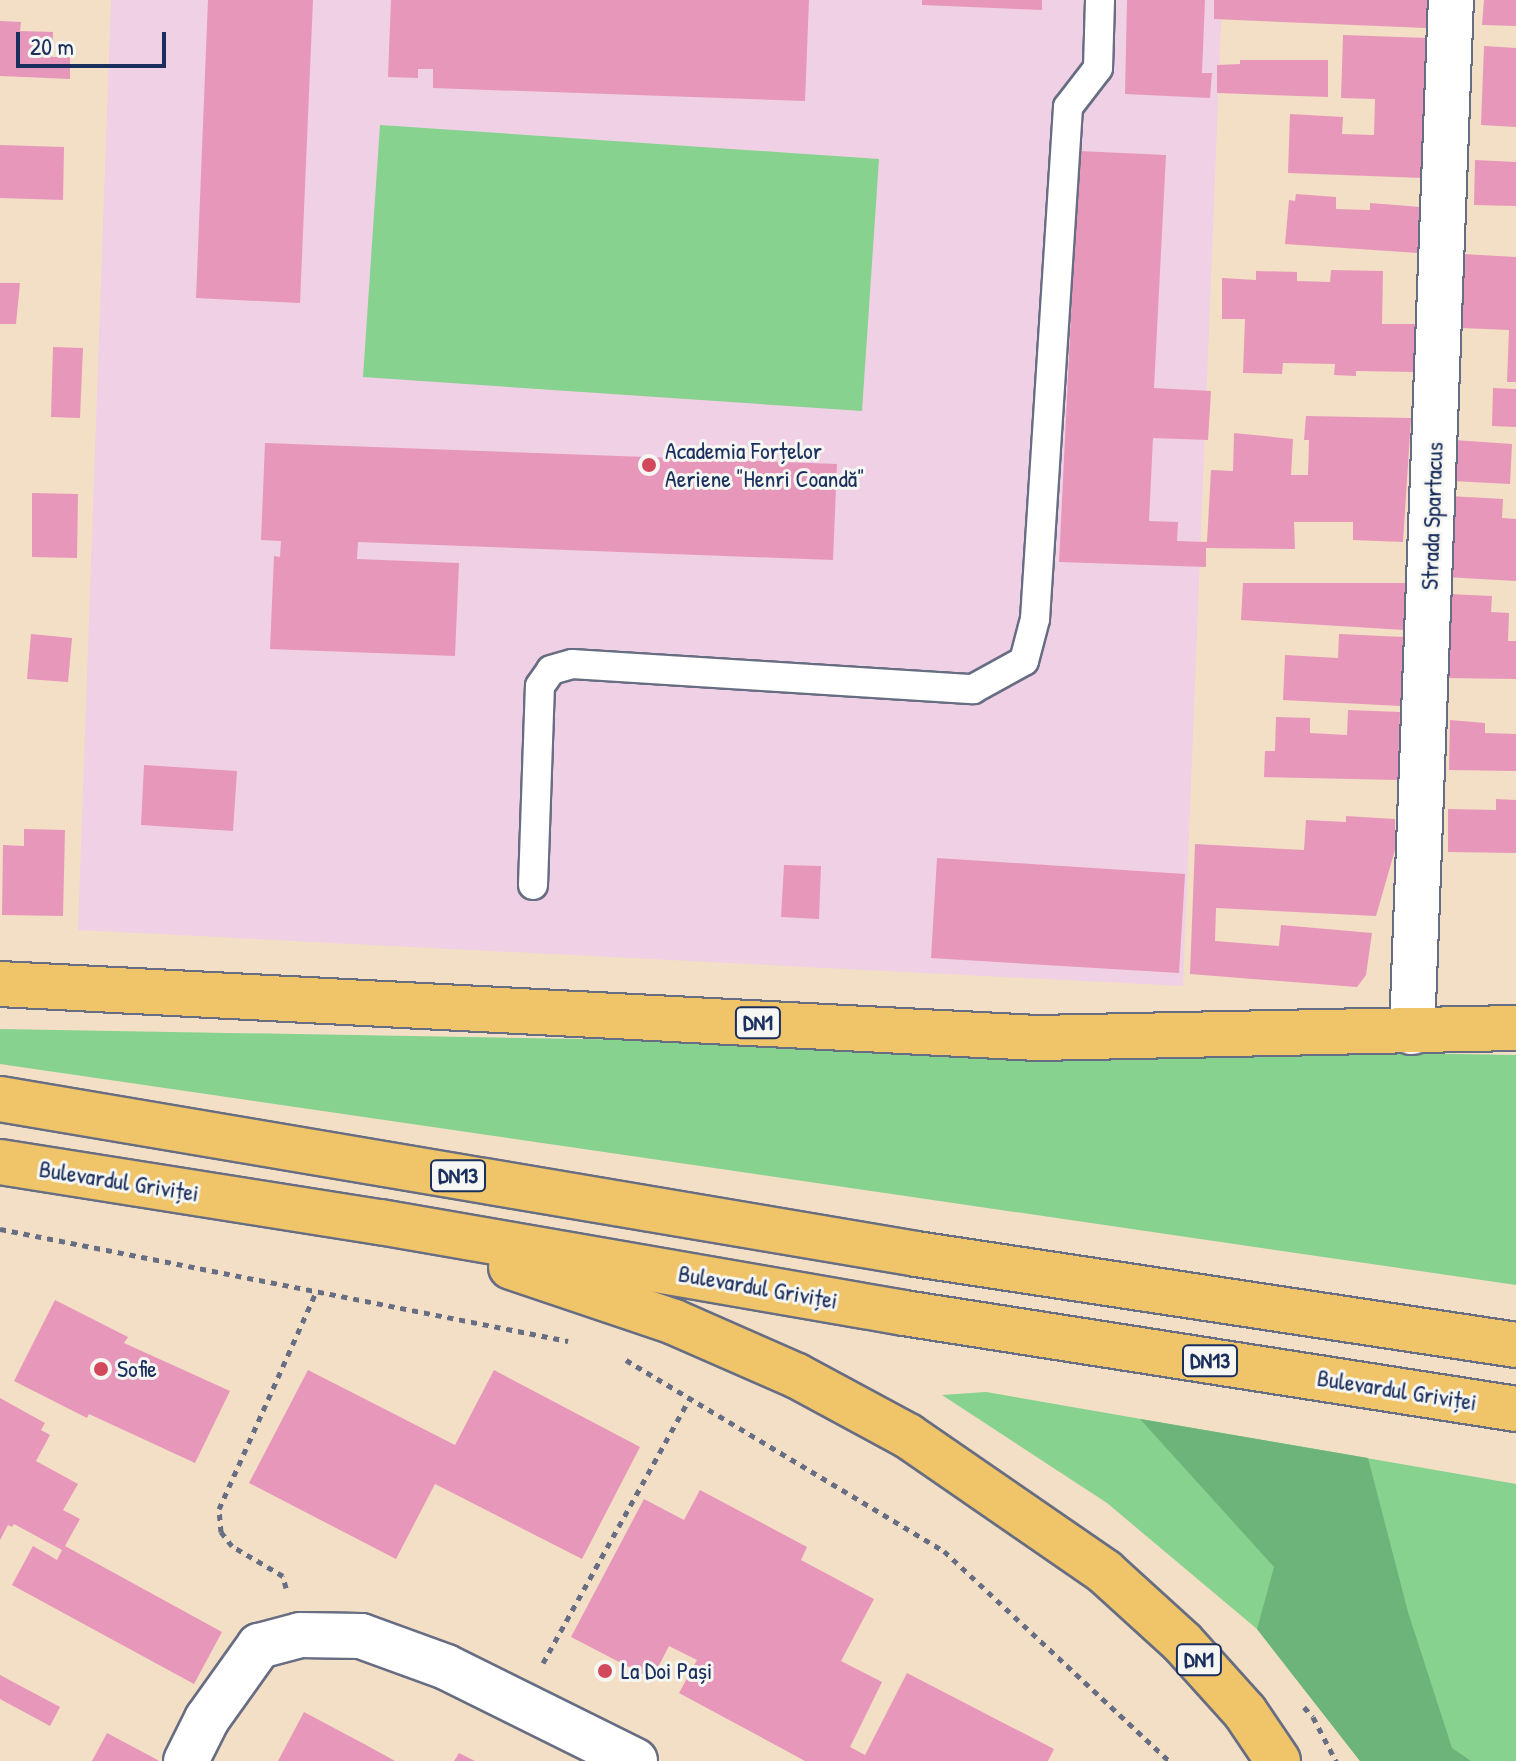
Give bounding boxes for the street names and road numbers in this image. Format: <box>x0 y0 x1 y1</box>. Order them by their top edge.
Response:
street label: Strada Spartacus <box>1415 442 1449 590</box>
road number: DN1 <box>734 1005 782 1041</box>
street label: Bulevardul Griviței <box>37 1154 201 1208</box>
road number: DN13 <box>430 1158 486 1194</box>
street label: Bulevardul Griviței <box>676 1259 840 1315</box>
road number: DN13 <box>1182 1343 1238 1379</box>
street label: Bulevardul Griviței <box>1315 1363 1479 1417</box>
road number: DN1 <box>1175 1642 1223 1678</box>

